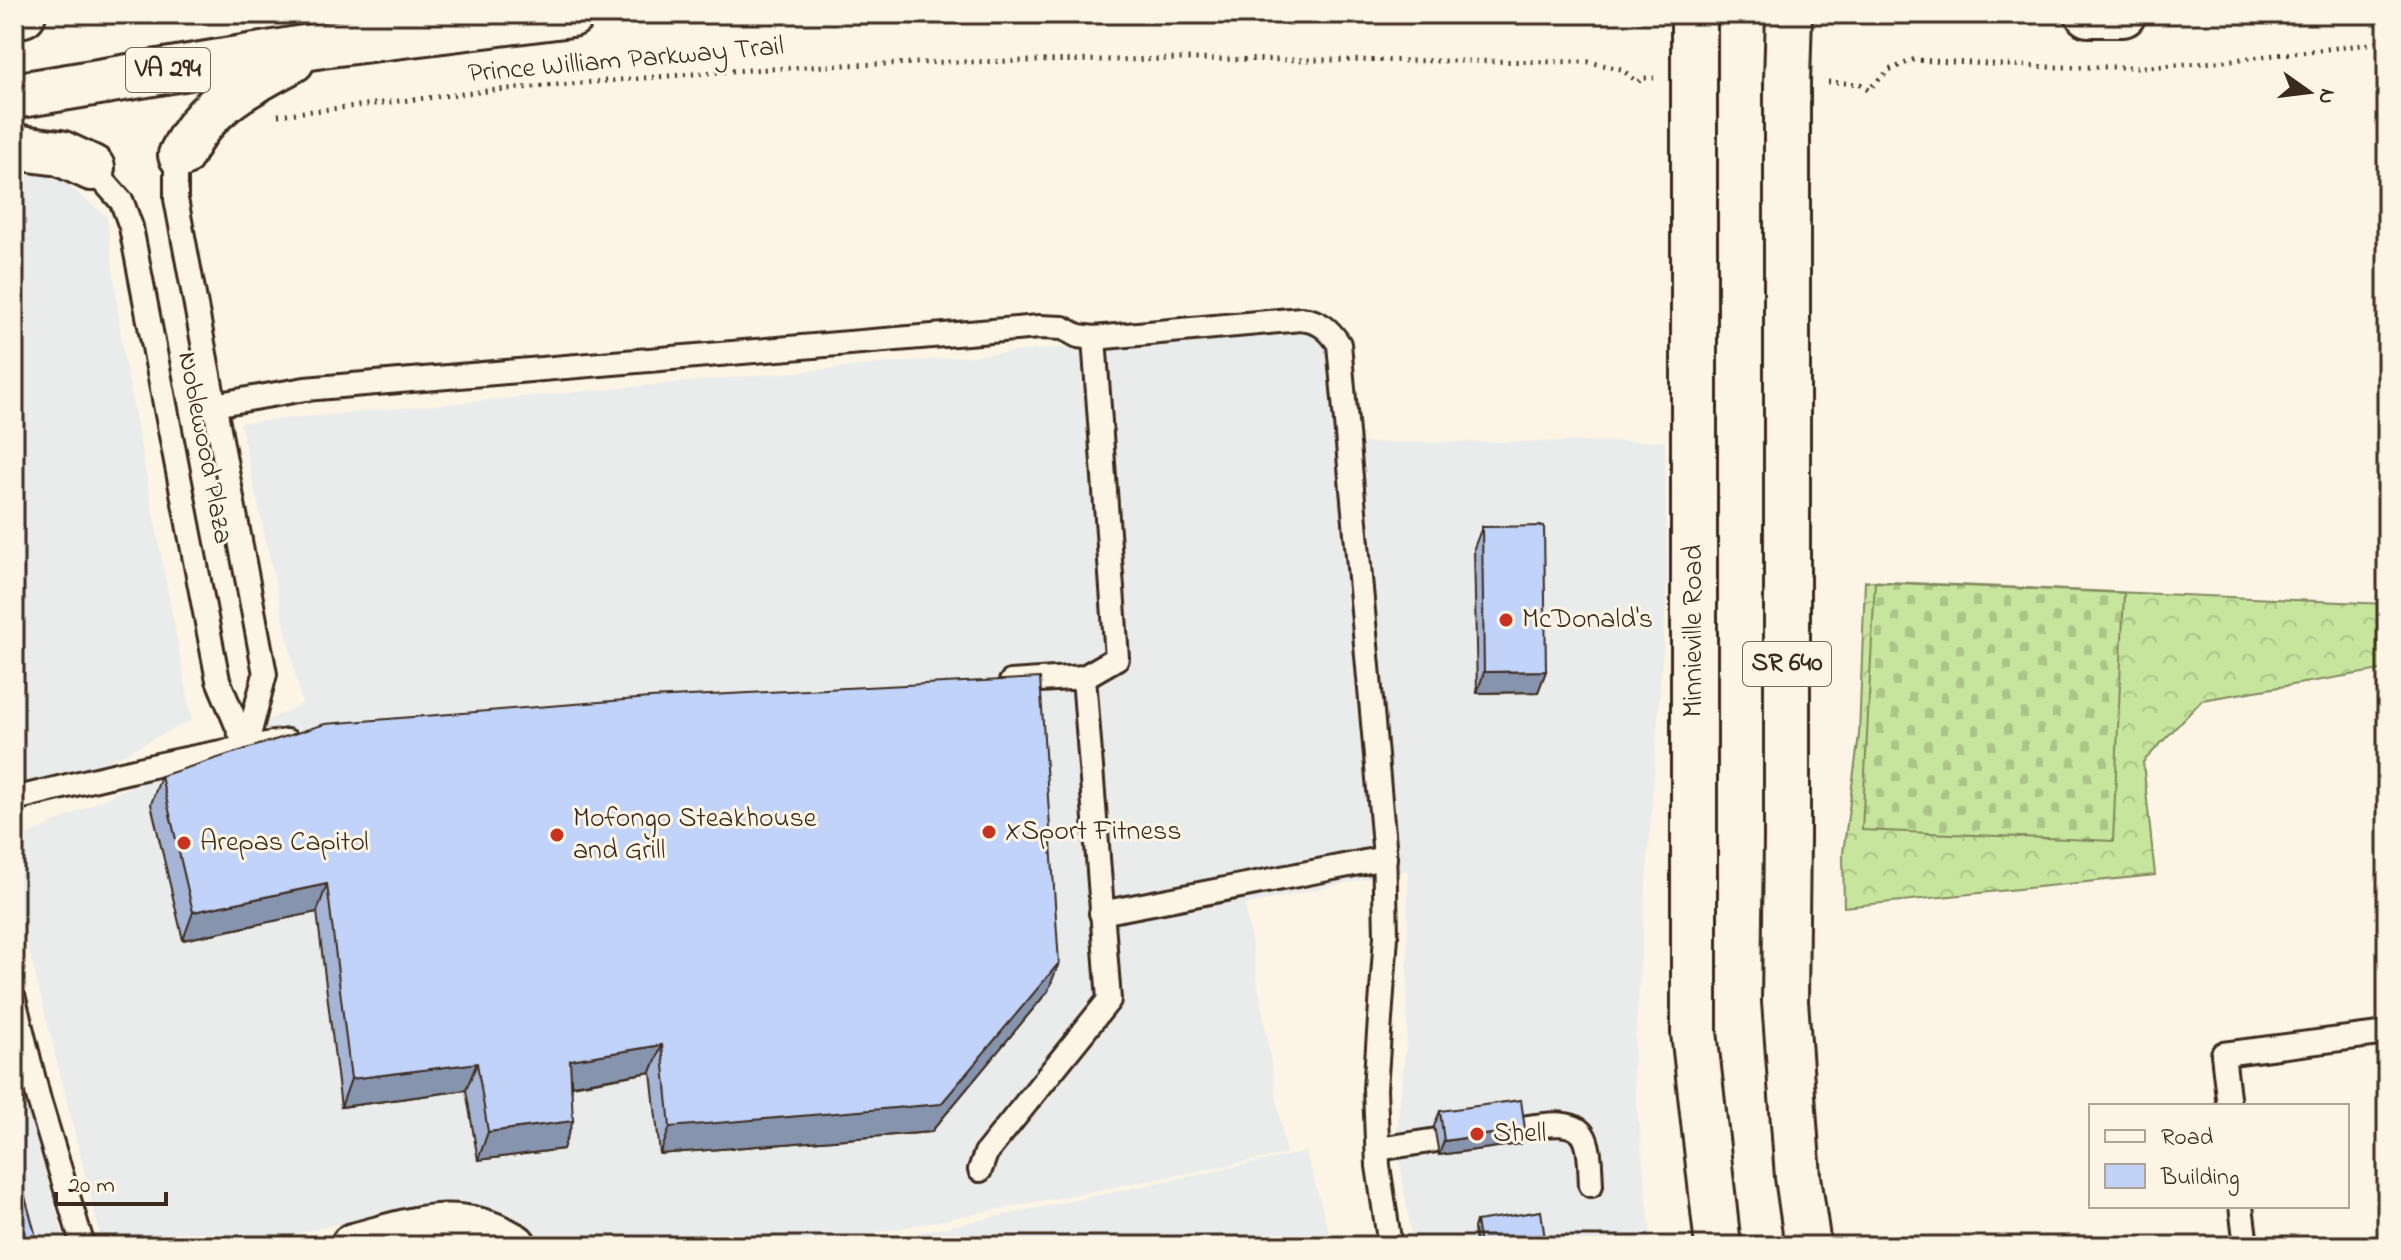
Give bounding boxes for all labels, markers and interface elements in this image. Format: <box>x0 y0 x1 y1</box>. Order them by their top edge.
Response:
street label: Prince William Parkway Trail <box>466 27 786 95</box>
road number: VA 294 <box>126 48 210 92</box>
north arrow <box>2269 52 2349 132</box>
text: N <box>2308 85 2343 107</box>
street label: Noblewood Plaza <box>165 348 243 548</box>
street label: Minnieville Road <box>1674 544 1715 717</box>
place label: McDonald's <box>1522 600 1653 641</box>
marker: McDonald's <box>1497 611 1515 629</box>
road number: SR 640 <box>1743 642 1831 686</box>
place label: Mofongo Steakhouse and Grill <box>573 799 817 872</box>
place label: XSport Fitness <box>1005 812 1181 853</box>
place label: Arepas Capitol <box>200 823 369 864</box>
marker: XSport Fitness <box>980 823 998 841</box>
marker: Mofongo Steakhouse and Grill <box>548 826 566 844</box>
marker: Arepas Capitol <box>175 834 193 852</box>
legend <box>2089 1104 2349 1208</box>
place label: Shell <box>1493 1114 1546 1155</box>
text: Road <box>2161 1121 2214 1156</box>
marker: Shell <box>1468 1125 1486 1143</box>
scale bar <box>56 1156 166 1206</box>
text: Building <box>2160 1161 2240 1196</box>
text: 20 m <box>68 1169 115 1204</box>

